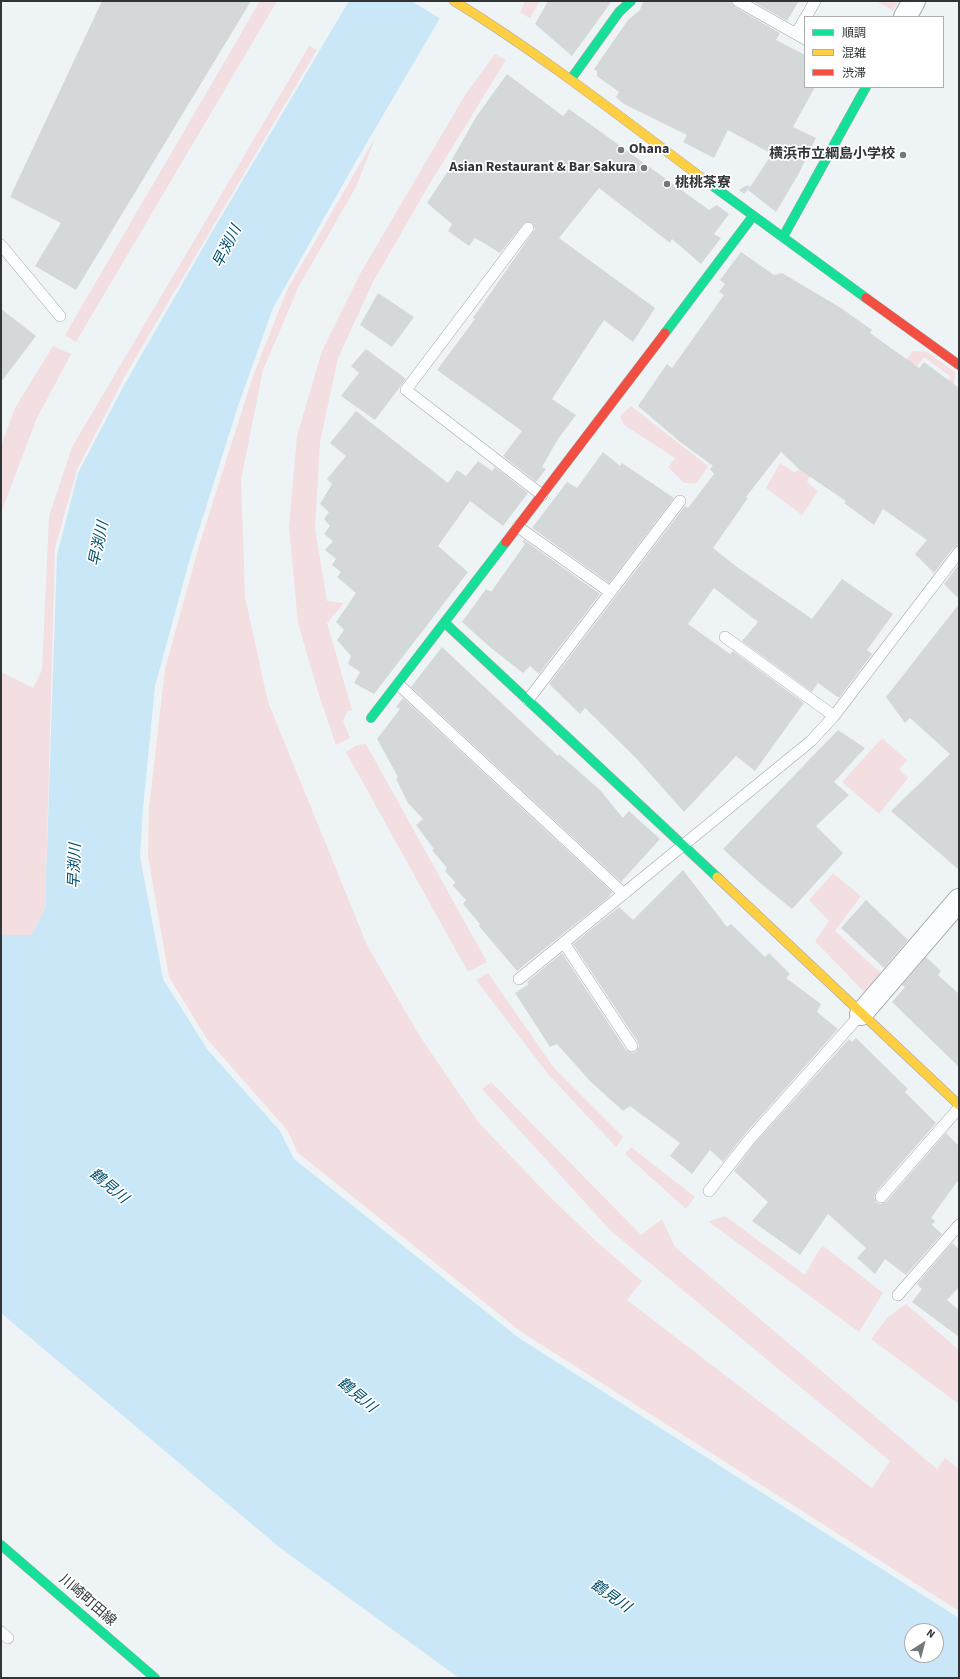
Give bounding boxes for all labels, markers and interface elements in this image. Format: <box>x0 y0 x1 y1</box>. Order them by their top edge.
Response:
legend <box>804 16 944 88</box>
text: 順調 <box>842 25 866 42</box>
text: 混雑 <box>842 45 866 62</box>
text: 渋滞 <box>842 65 866 82</box>
place label: Ohana <box>629 142 669 158</box>
marker: Ohana <box>616 145 626 155</box>
place label: 横浜市立綱島小学校 <box>769 147 895 163</box>
marker: 横浜市立綱島小学校 <box>898 150 908 160</box>
place label: Asian Restaurant & Bar Sakura <box>449 160 636 176</box>
marker: Asian Restaurant & Bar Sakura <box>639 163 649 173</box>
place label: 桃桃茶寮 <box>675 176 731 192</box>
marker: 桃桃茶寮 <box>662 179 672 189</box>
water label: 早渕川 <box>210 223 246 271</box>
water label: 早渕川 <box>87 520 113 568</box>
water label: 早渕川 <box>66 843 86 889</box>
water label: 鶴見川 <box>85 1166 131 1208</box>
water label: 鶴見川 <box>333 1375 379 1417</box>
street label: 川崎町田線 <box>55 1572 119 1630</box>
water label: 鶴見川 <box>586 1577 634 1617</box>
north arrow <box>904 1623 944 1663</box>
text: N <box>923 1625 938 1642</box>

